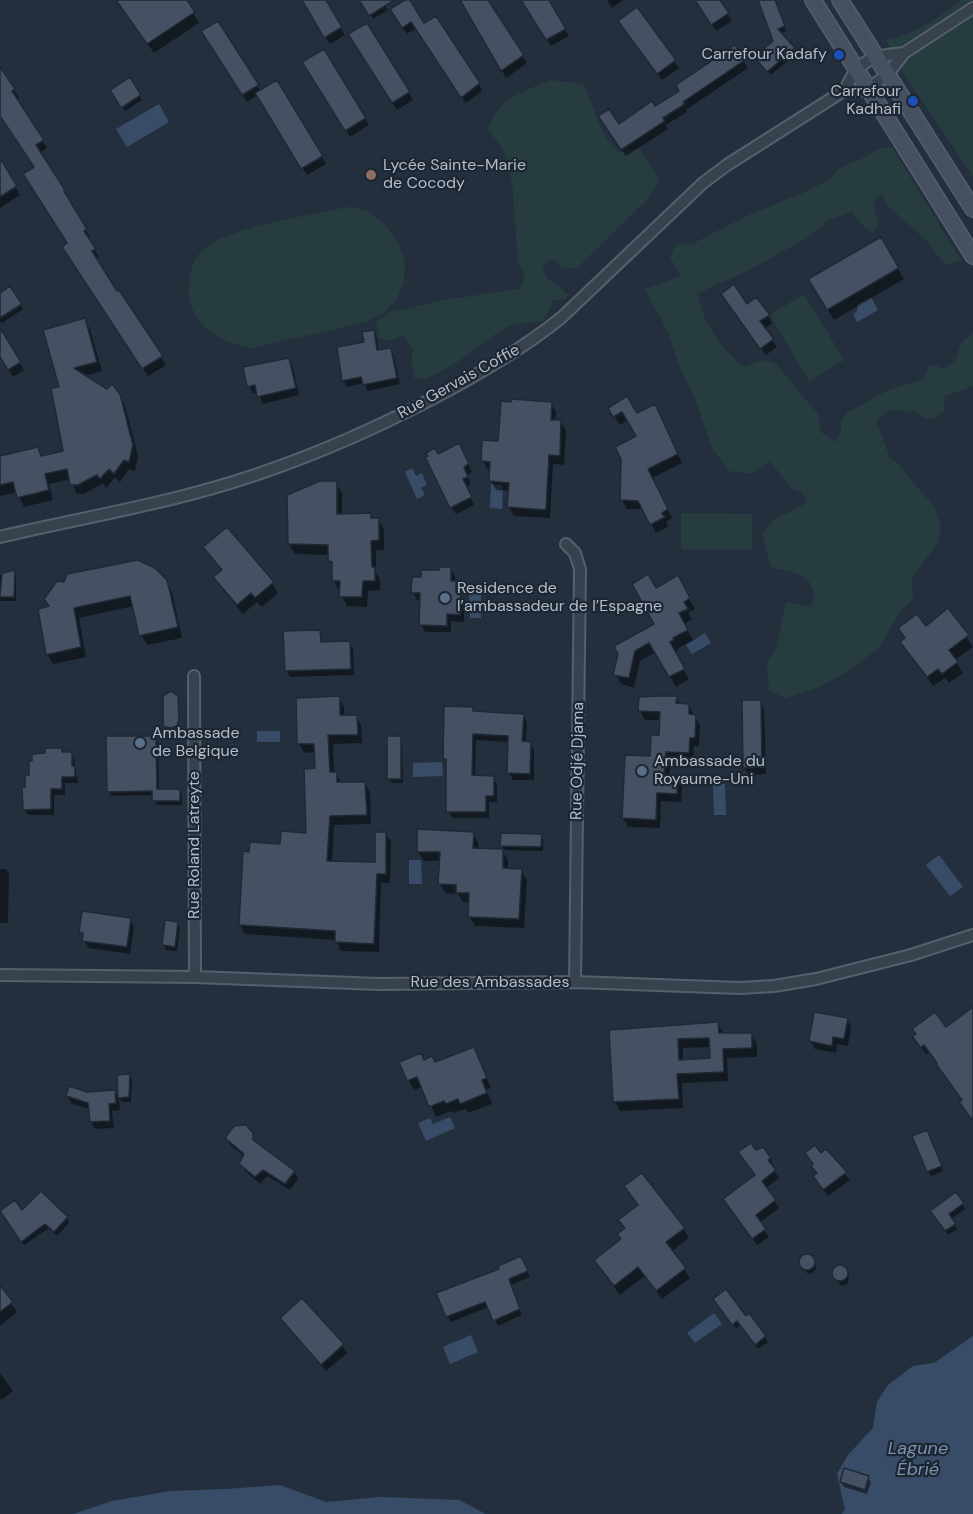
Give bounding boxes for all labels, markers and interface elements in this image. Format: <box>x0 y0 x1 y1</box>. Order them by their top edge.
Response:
place label: Carrefour Kadafy <box>701 45 827 65</box>
marker: Carrefour Kadafy <box>832 48 846 62</box>
place label: Carrefour Kadhafi <box>831 82 901 120</box>
marker: Carrefour Kadhafi <box>906 94 920 108</box>
place label: Lycée Sainte-Marie de Cocody <box>383 156 526 194</box>
marker: Lycée Sainte-Marie de Cocody <box>364 168 378 182</box>
street label: Rue Gervais Coffie <box>395 341 523 423</box>
place label: Residence de l’ambassadeur de l’Espagne <box>457 579 662 617</box>
marker: Residence de l’ambassadeur de l’Espagne <box>438 591 452 605</box>
street label: Rue Odjé Djama <box>567 702 589 820</box>
place label: Ambassade de Belgique <box>152 724 239 762</box>
marker: Ambassade de Belgique <box>133 736 147 750</box>
place label: Ambassade du Royaume-Uni <box>654 752 765 790</box>
marker: Ambassade du Royaume-Uni <box>635 764 649 778</box>
street label: Rue Roland Latreyte <box>185 771 205 919</box>
street label: Rue des Ambassades <box>411 973 569 993</box>
water label: Lagune Ébrié <box>888 1438 948 1480</box>

